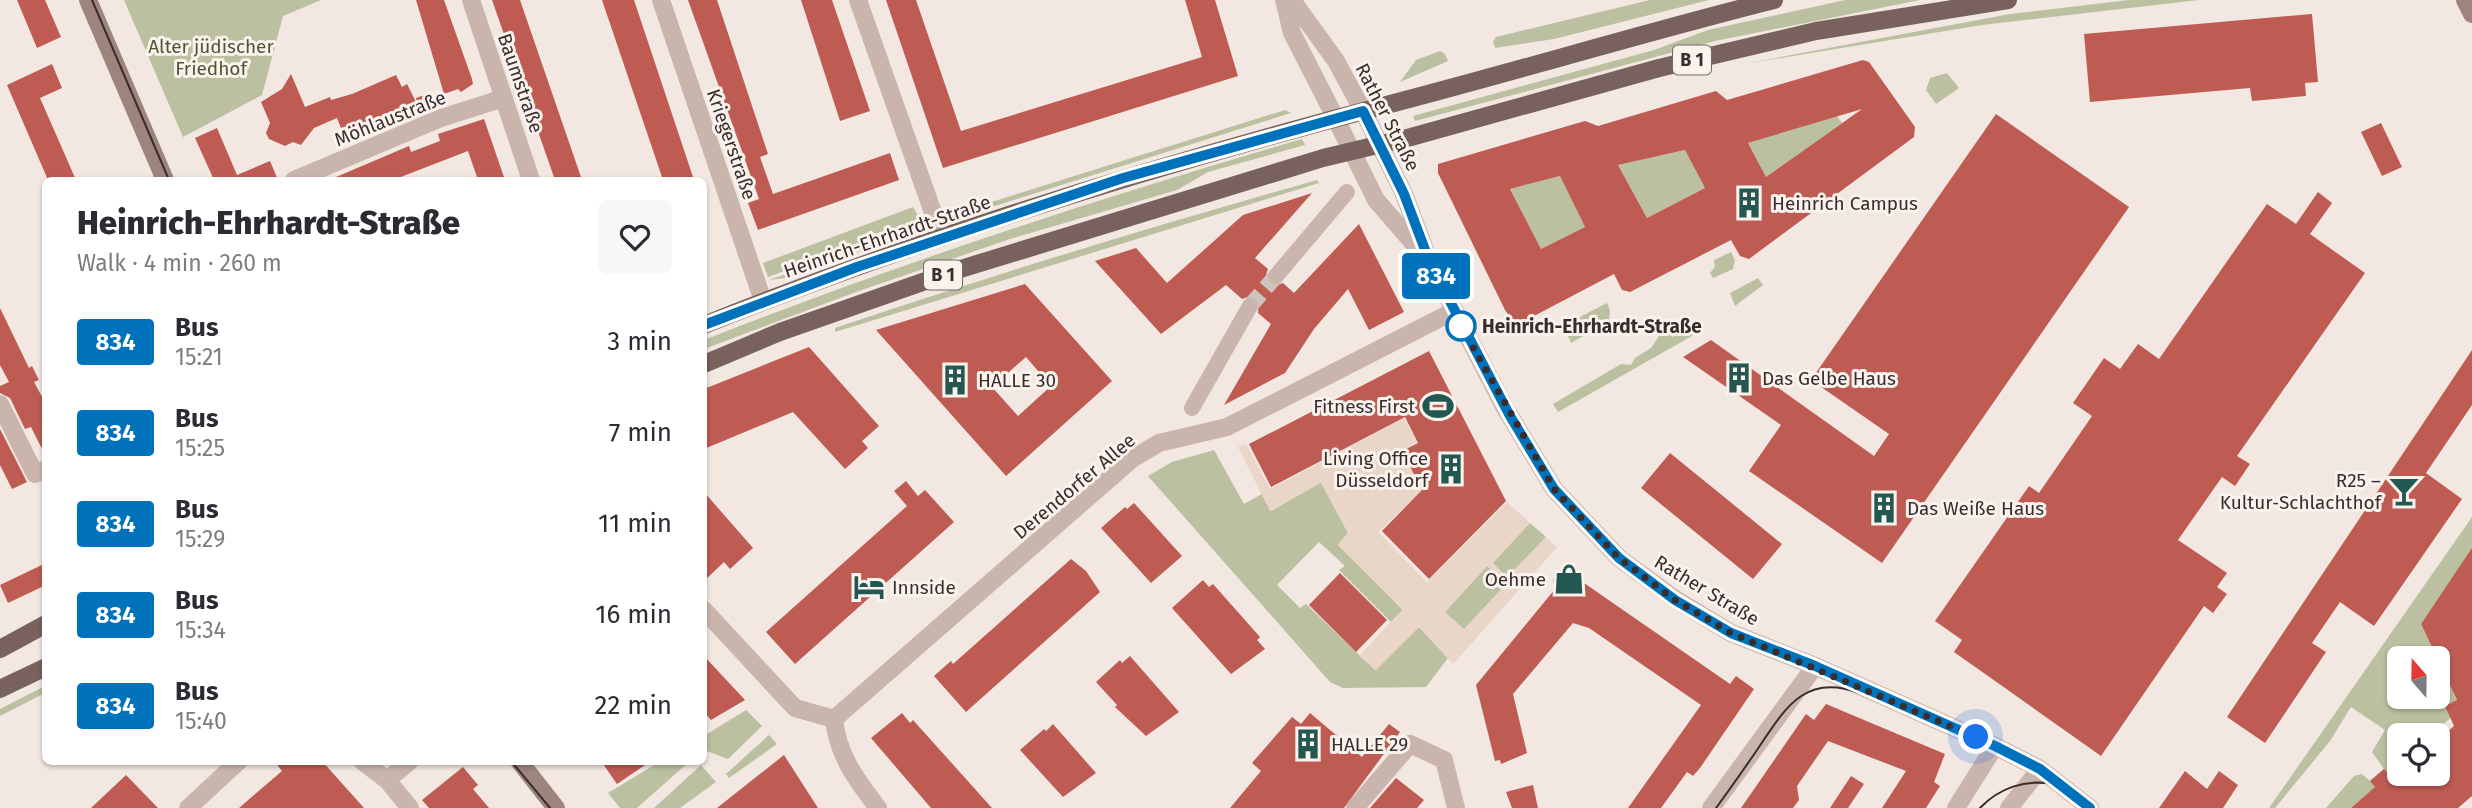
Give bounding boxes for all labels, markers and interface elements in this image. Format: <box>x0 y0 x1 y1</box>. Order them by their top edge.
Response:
street label: Baumstraße <box>493 30 548 136</box>
park label: Alter jüdischer Friedhof <box>148 35 274 80</box>
road number: B 1 <box>1673 46 1711 74</box>
street label: Rather Straße <box>1350 59 1425 175</box>
street label: Möhlaustraße <box>331 86 449 151</box>
street label: Kriegerstraße <box>702 86 761 203</box>
building icon: Heinrich Campus <box>1732 186 1766 220</box>
street label: Heinrich-Ehrhardt-Straße <box>781 190 994 283</box>
place label: Heinrich Campus <box>1772 192 1918 215</box>
button: heart <box>598 200 672 274</box>
text: Heinrich-Ehrhardt-Straße <box>77 203 460 243</box>
text: Walk · 4 min · 260 m <box>77 249 282 277</box>
line badge: 834 <box>1396 253 1476 299</box>
road number: B 1 <box>924 260 962 290</box>
text: 834 <box>1416 262 1456 290</box>
marker: Heinrich-Ehrhardt-Straße <box>1446 311 1476 341</box>
text: Bus <box>175 312 218 343</box>
place label: Heinrich-Ehrhardt-Straße <box>1482 315 1702 338</box>
text: 3 min <box>607 326 672 357</box>
text: 834 <box>96 328 135 356</box>
text: 15:21 <box>175 343 223 371</box>
building icon: Das Gelbe Haus <box>1722 361 1756 395</box>
building icon: HALLE 30 <box>938 363 972 397</box>
place label: Das Gelbe Haus <box>1762 367 1896 390</box>
place label: HALLE 30 <box>978 369 1056 392</box>
sports icon: Fitness First <box>1421 389 1455 423</box>
place label: Fitness First <box>1313 395 1415 418</box>
text: Bus <box>175 403 218 434</box>
text: 7 min <box>609 417 672 448</box>
text: 834 <box>96 419 135 447</box>
street label: Derendorfer Allee <box>1009 429 1140 544</box>
text: 15:25 <box>175 434 225 462</box>
place label: Living Office Düsseldorf <box>1323 447 1430 492</box>
building icon: Living Office Düsseldorf <box>1434 452 1468 486</box>
place label: R25 – Kultur‐Schlachthof <box>2220 469 2383 514</box>
bar icon: R25 – Kultur‐Schlachthof <box>2387 474 2421 508</box>
building icon: Das Weiße Haus <box>1867 491 1901 525</box>
text: Bus <box>175 494 218 525</box>
place label: Das Weiße Haus <box>1907 497 2044 520</box>
text: 11 min <box>598 508 672 539</box>
text: 834 <box>96 510 135 538</box>
text: 15:29 <box>175 525 225 553</box>
street label: Rather Straße <box>1650 550 1763 631</box>
shop icon: Oehme <box>1552 562 1586 596</box>
place label: Oehme <box>1485 568 1546 591</box>
hotel icon: Innside <box>852 570 886 604</box>
place label: Innside <box>892 576 956 599</box>
text: Bus <box>175 585 218 616</box>
text: 16 min <box>595 599 672 630</box>
text: 834 <box>96 601 135 629</box>
text: 15:34 <box>175 616 226 644</box>
north arrow <box>2387 646 2450 709</box>
map controls <box>2387 646 2450 786</box>
text: Bus <box>175 676 218 707</box>
text: 22 min <box>595 690 672 721</box>
text: 834 <box>96 692 135 720</box>
text: 15:40 <box>175 707 227 735</box>
your location <box>1958 719 1993 754</box>
button: locate <box>2387 723 2450 786</box>
building icon: HALLE 29 <box>1291 727 1325 761</box>
place label: HALLE 29 <box>1331 733 1408 756</box>

